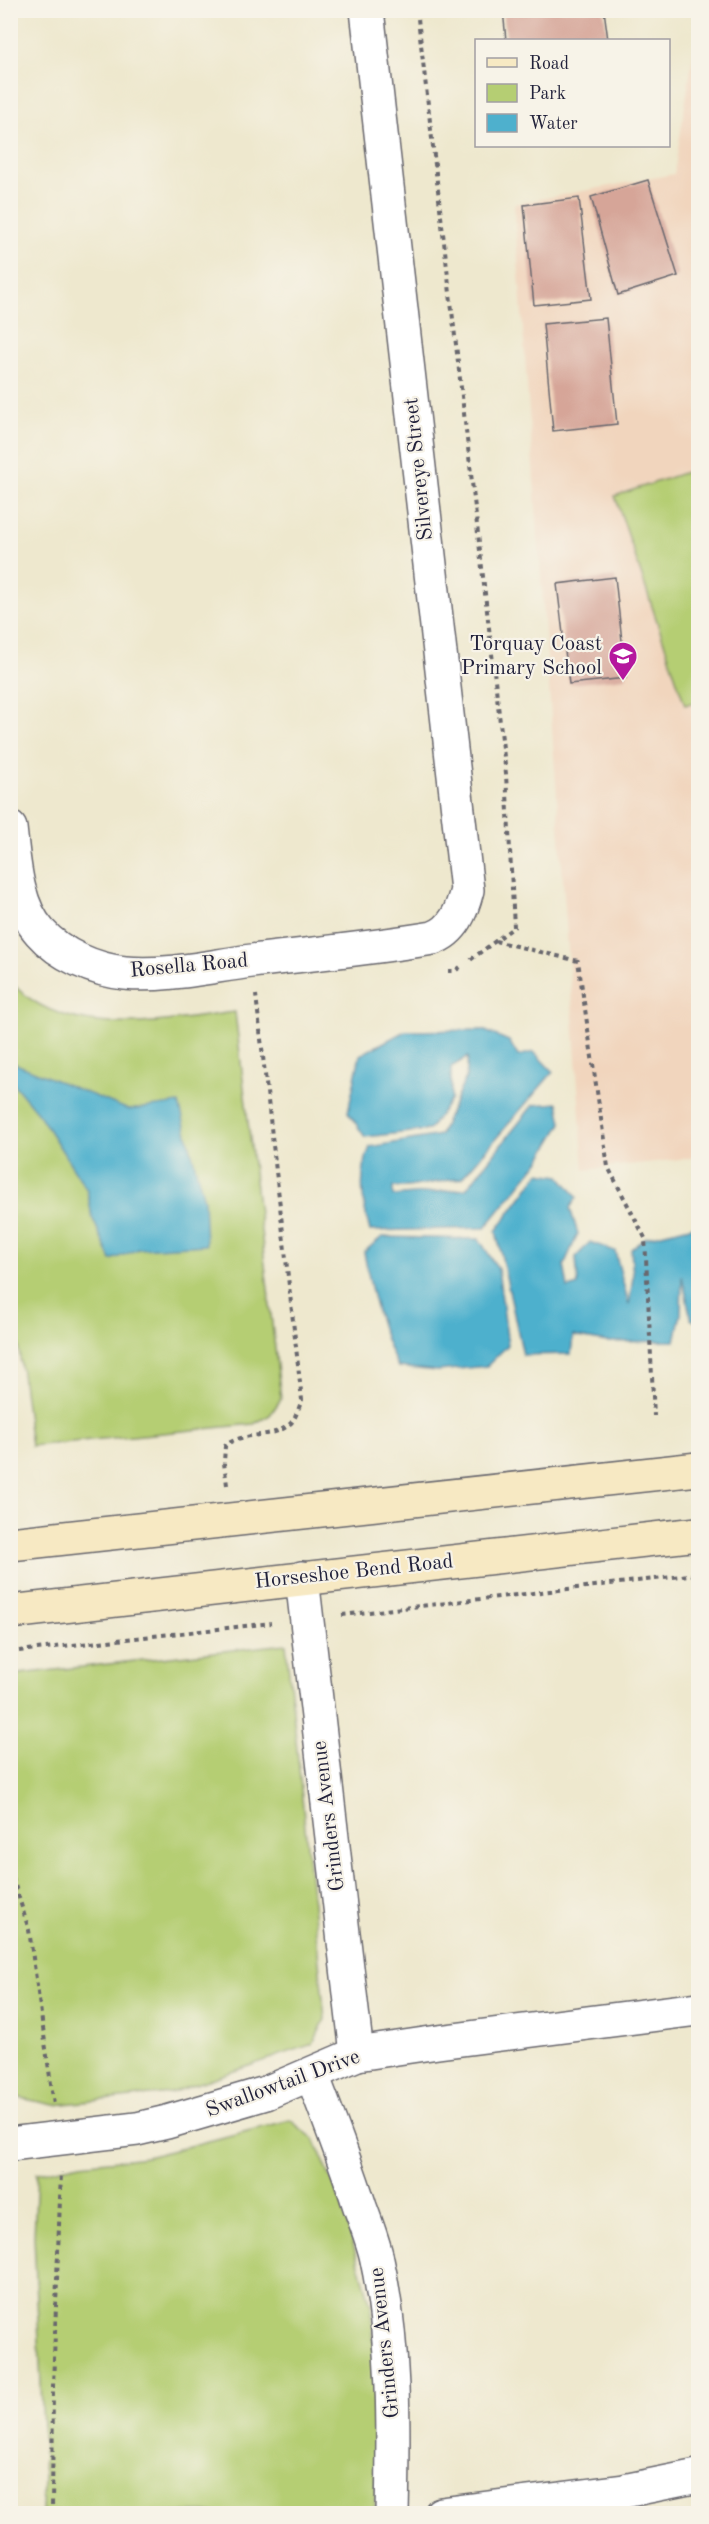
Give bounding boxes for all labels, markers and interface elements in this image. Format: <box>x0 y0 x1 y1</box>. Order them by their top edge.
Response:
legend <box>475 39 670 147</box>
text: Road <box>529 55 569 73</box>
text: Park <box>529 85 566 103</box>
text: Water <box>529 115 578 133</box>
street label: Silvereye Street <box>401 396 437 542</box>
place label: Torquay Coast Primary School <box>461 634 602 679</box>
school or university icon: Torquay Coast Primary School <box>607 640 639 682</box>
street label: Rosella Road <box>129 950 249 982</box>
street label: Horseshoe Bend Road <box>253 1551 455 1593</box>
street label: Grinders Avenue <box>309 1739 349 1893</box>
street label: Swallowtail Drive <box>203 2046 363 2122</box>
street label: Grinders Avenue <box>367 2266 403 2420</box>

